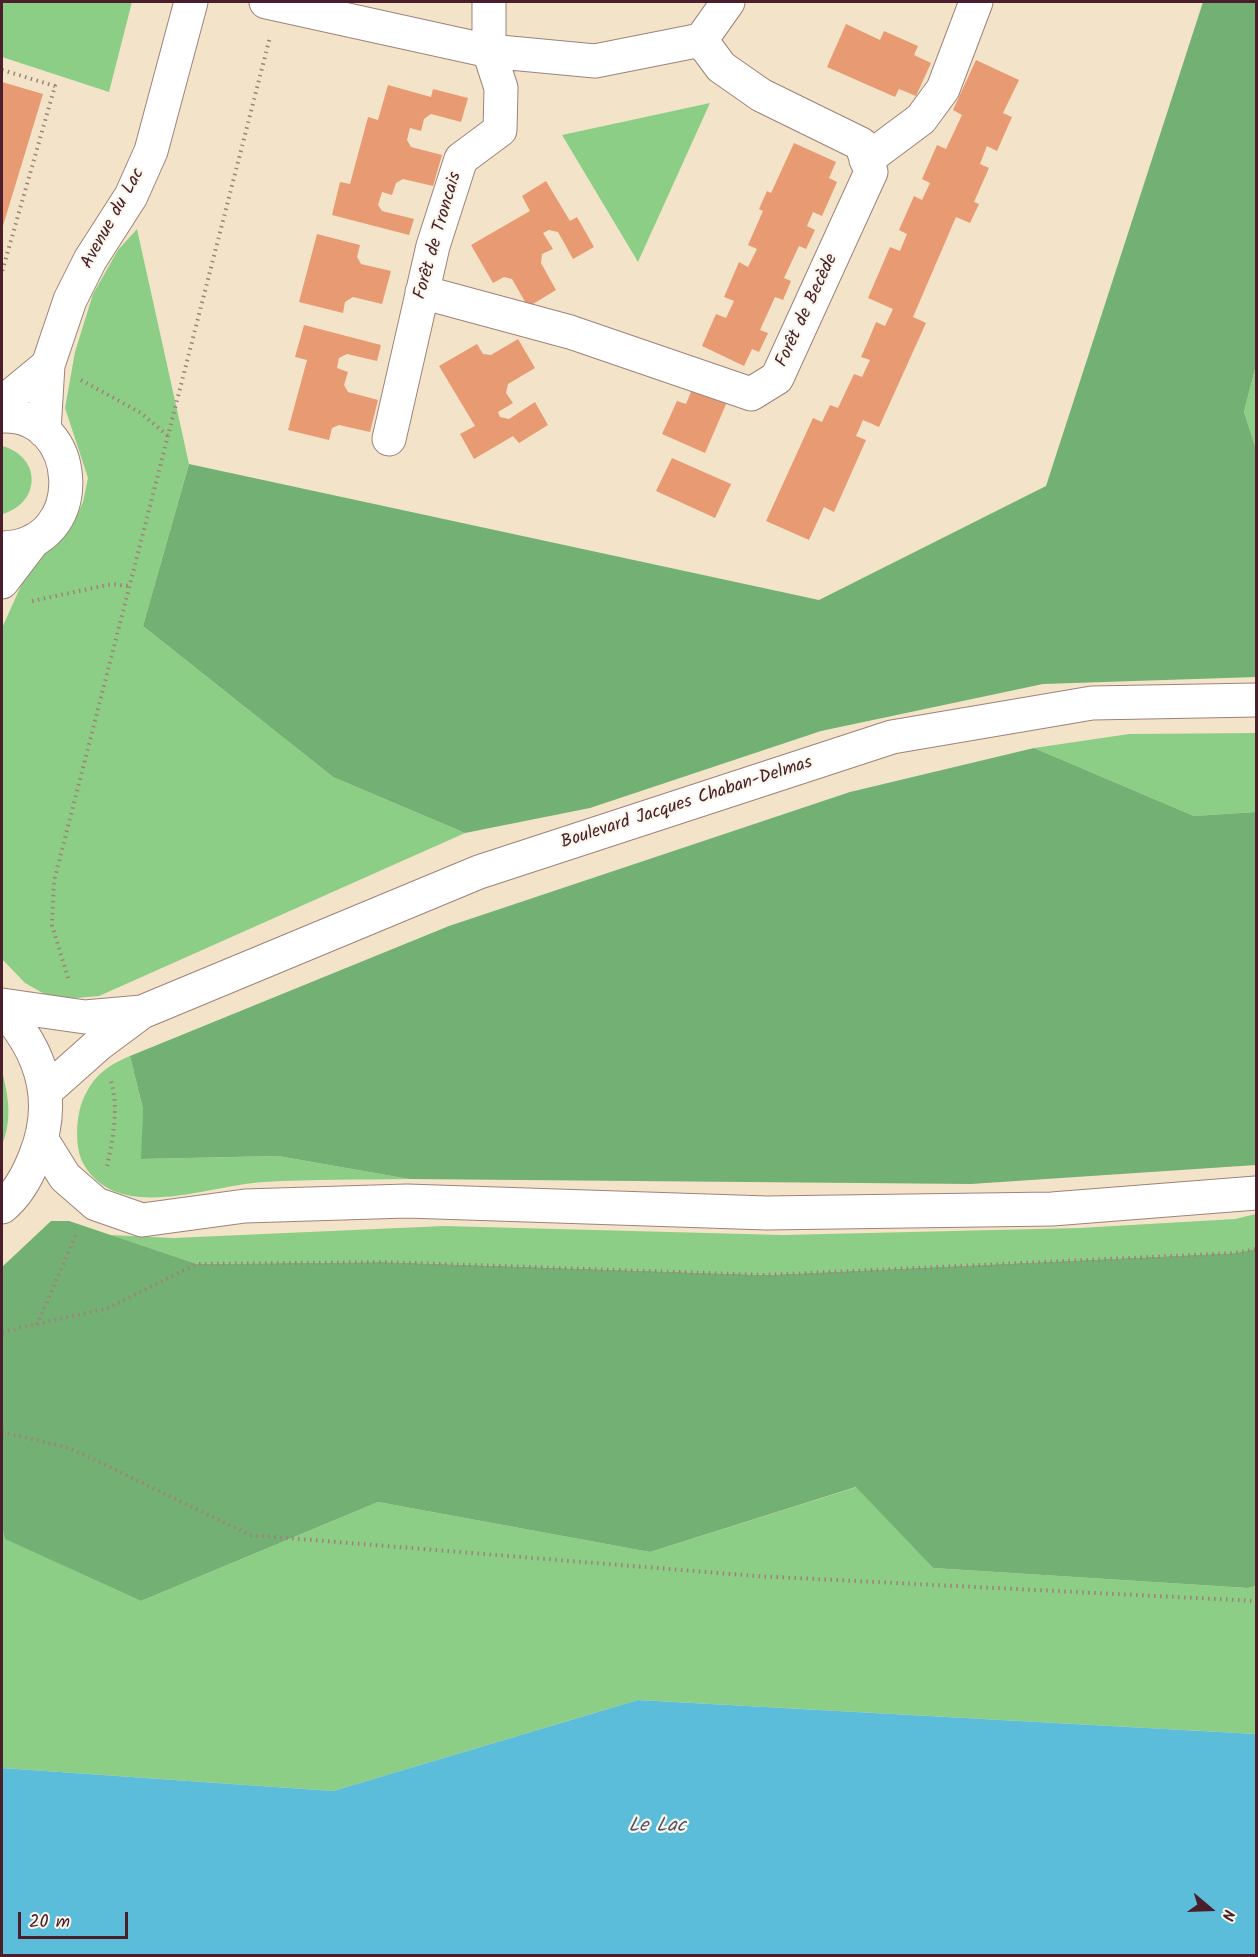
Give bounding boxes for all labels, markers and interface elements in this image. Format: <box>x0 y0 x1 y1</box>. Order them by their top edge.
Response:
street label: Avenue du Lac <box>78 165 150 273</box>
street label: Forêt de Troncais <box>410 170 468 302</box>
street label: Forêt de Becède <box>772 251 844 371</box>
street label: Boulevard Jacques Chaban-Delmas <box>558 753 816 855</box>
water label: Le Lac <box>628 1816 686 1840</box>
north arrow <box>1180 1879 1240 1939</box>
scale bar <box>21 1900 130 1938</box>
text: N <box>1214 1906 1241 1924</box>
text: 20 m <box>29 1908 70 1937</box>

